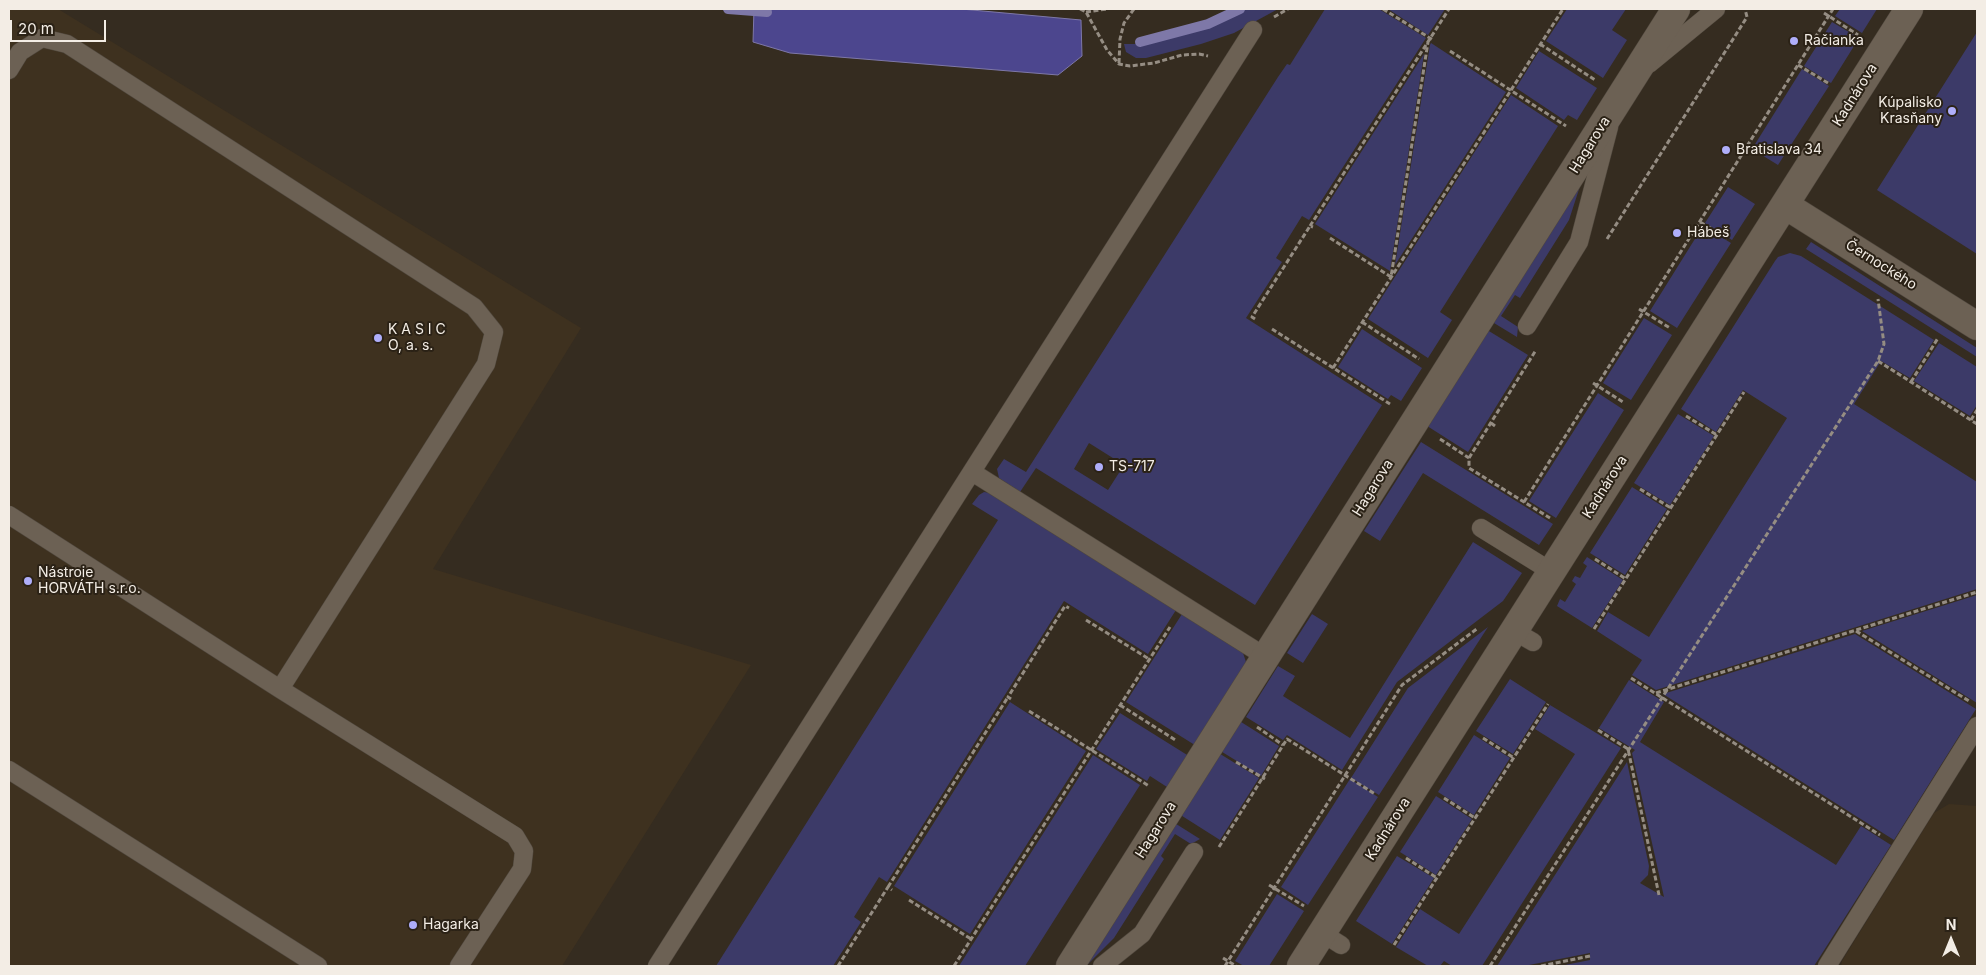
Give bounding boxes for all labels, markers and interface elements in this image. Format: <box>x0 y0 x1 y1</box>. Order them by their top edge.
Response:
scale bar <box>12 10 109 42</box>
text: 20 m <box>18 19 54 38</box>
place label: Račianka <box>1804 33 1864 49</box>
marker: Račianka <box>1788 35 1800 47</box>
street label: Kadnárova <box>1829 61 1881 129</box>
place label: Kúpalisko Krasňany <box>1878 95 1942 128</box>
marker: Kúpalisko Krasňany <box>1946 105 1958 117</box>
street label: Hagarova <box>1566 114 1614 176</box>
place label: Bratislava 34 <box>1736 142 1822 158</box>
marker: Bratislava 34 <box>1720 144 1732 156</box>
place label: Hábeš <box>1687 225 1729 241</box>
marker: Hábeš <box>1671 227 1683 239</box>
street label: Černockého <box>1842 236 1920 294</box>
place label: K A S I C O, a. s. <box>388 322 446 354</box>
marker: K A S I C O, a. s. <box>372 332 384 344</box>
street label: Kadnárova <box>1579 453 1631 521</box>
street label: Hagarova <box>1349 457 1397 519</box>
place label: TS-717 <box>1109 459 1155 475</box>
marker: TS-717 <box>1093 461 1105 473</box>
place label: Nástroje HORVÁTH s.r.o. <box>38 565 141 598</box>
marker: Nástroje HORVÁTH s.r.o. <box>22 575 34 587</box>
street label: Kadnárova <box>1362 795 1414 863</box>
street label: Hagarova <box>1132 799 1180 861</box>
north arrow <box>1926 915 1976 965</box>
text: N <box>1946 916 1956 933</box>
place label: Hagarka <box>423 917 479 933</box>
marker: Hagarka <box>407 919 419 931</box>

